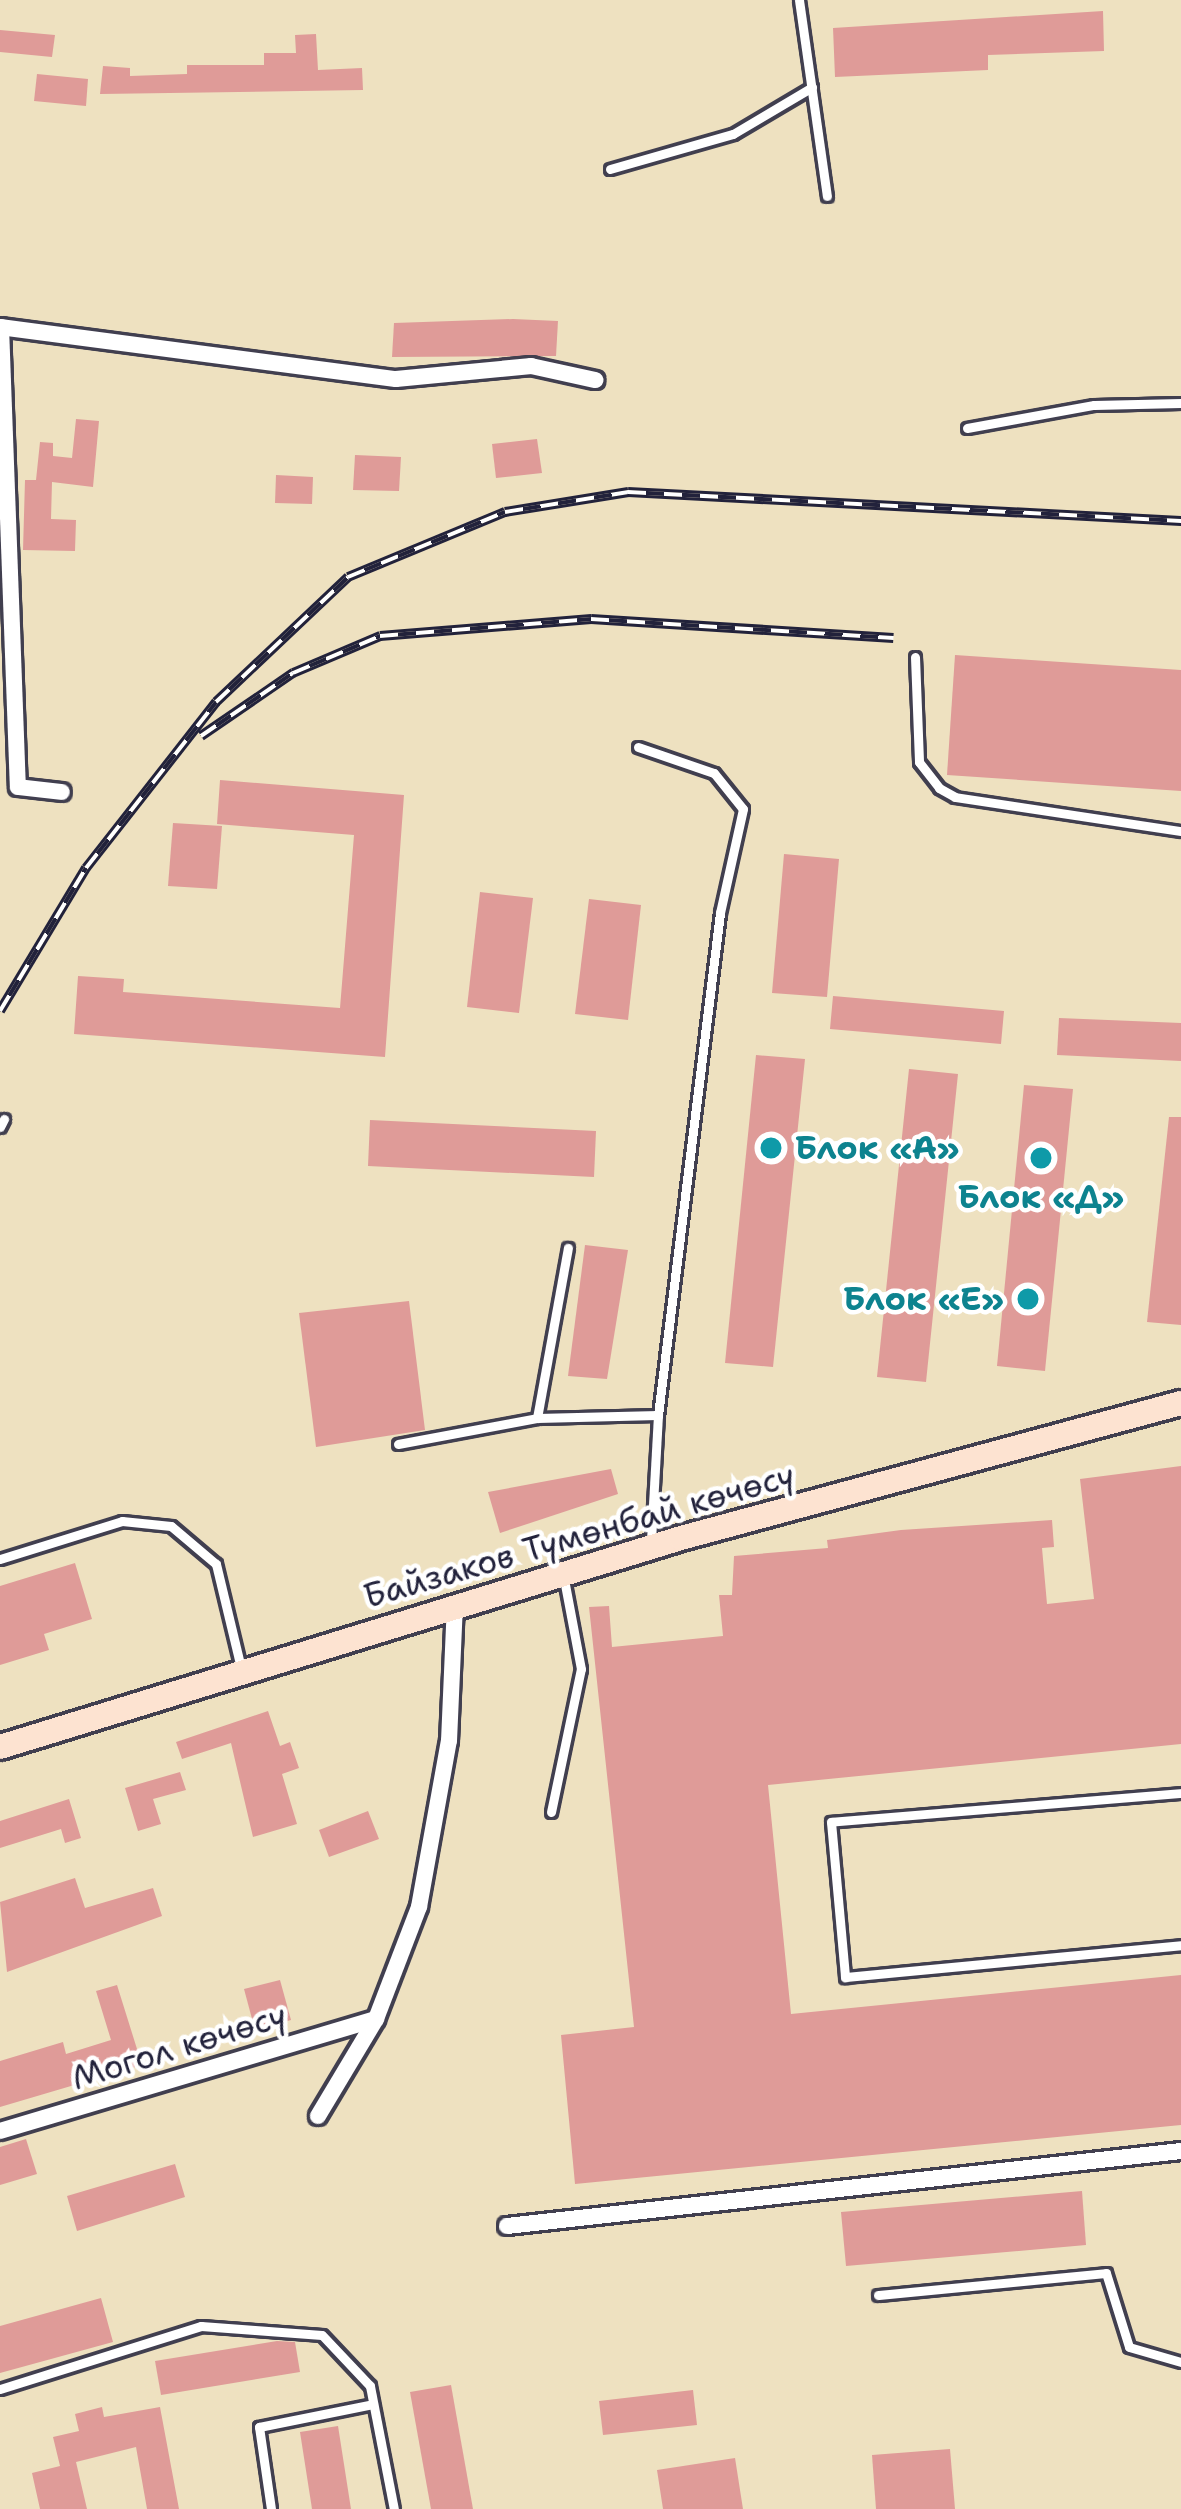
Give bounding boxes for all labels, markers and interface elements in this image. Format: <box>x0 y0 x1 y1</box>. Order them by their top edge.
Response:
place label: Блок «А» <box>795 1128 960 1168</box>
marker: Блок «А» <box>758 1135 784 1161</box>
marker: Блок «Д» <box>1028 1145 1054 1171</box>
place label: Блок «Д» <box>958 1177 1124 1217</box>
place label: Блок «Е» <box>843 1279 1004 1319</box>
marker: Блок «Е» <box>1015 1286 1041 1312</box>
street label: Байзаков Түмөнбай көчөсү <box>359 1455 799 1617</box>
street label: Могол көчөсү <box>67 1996 291 2098</box>

